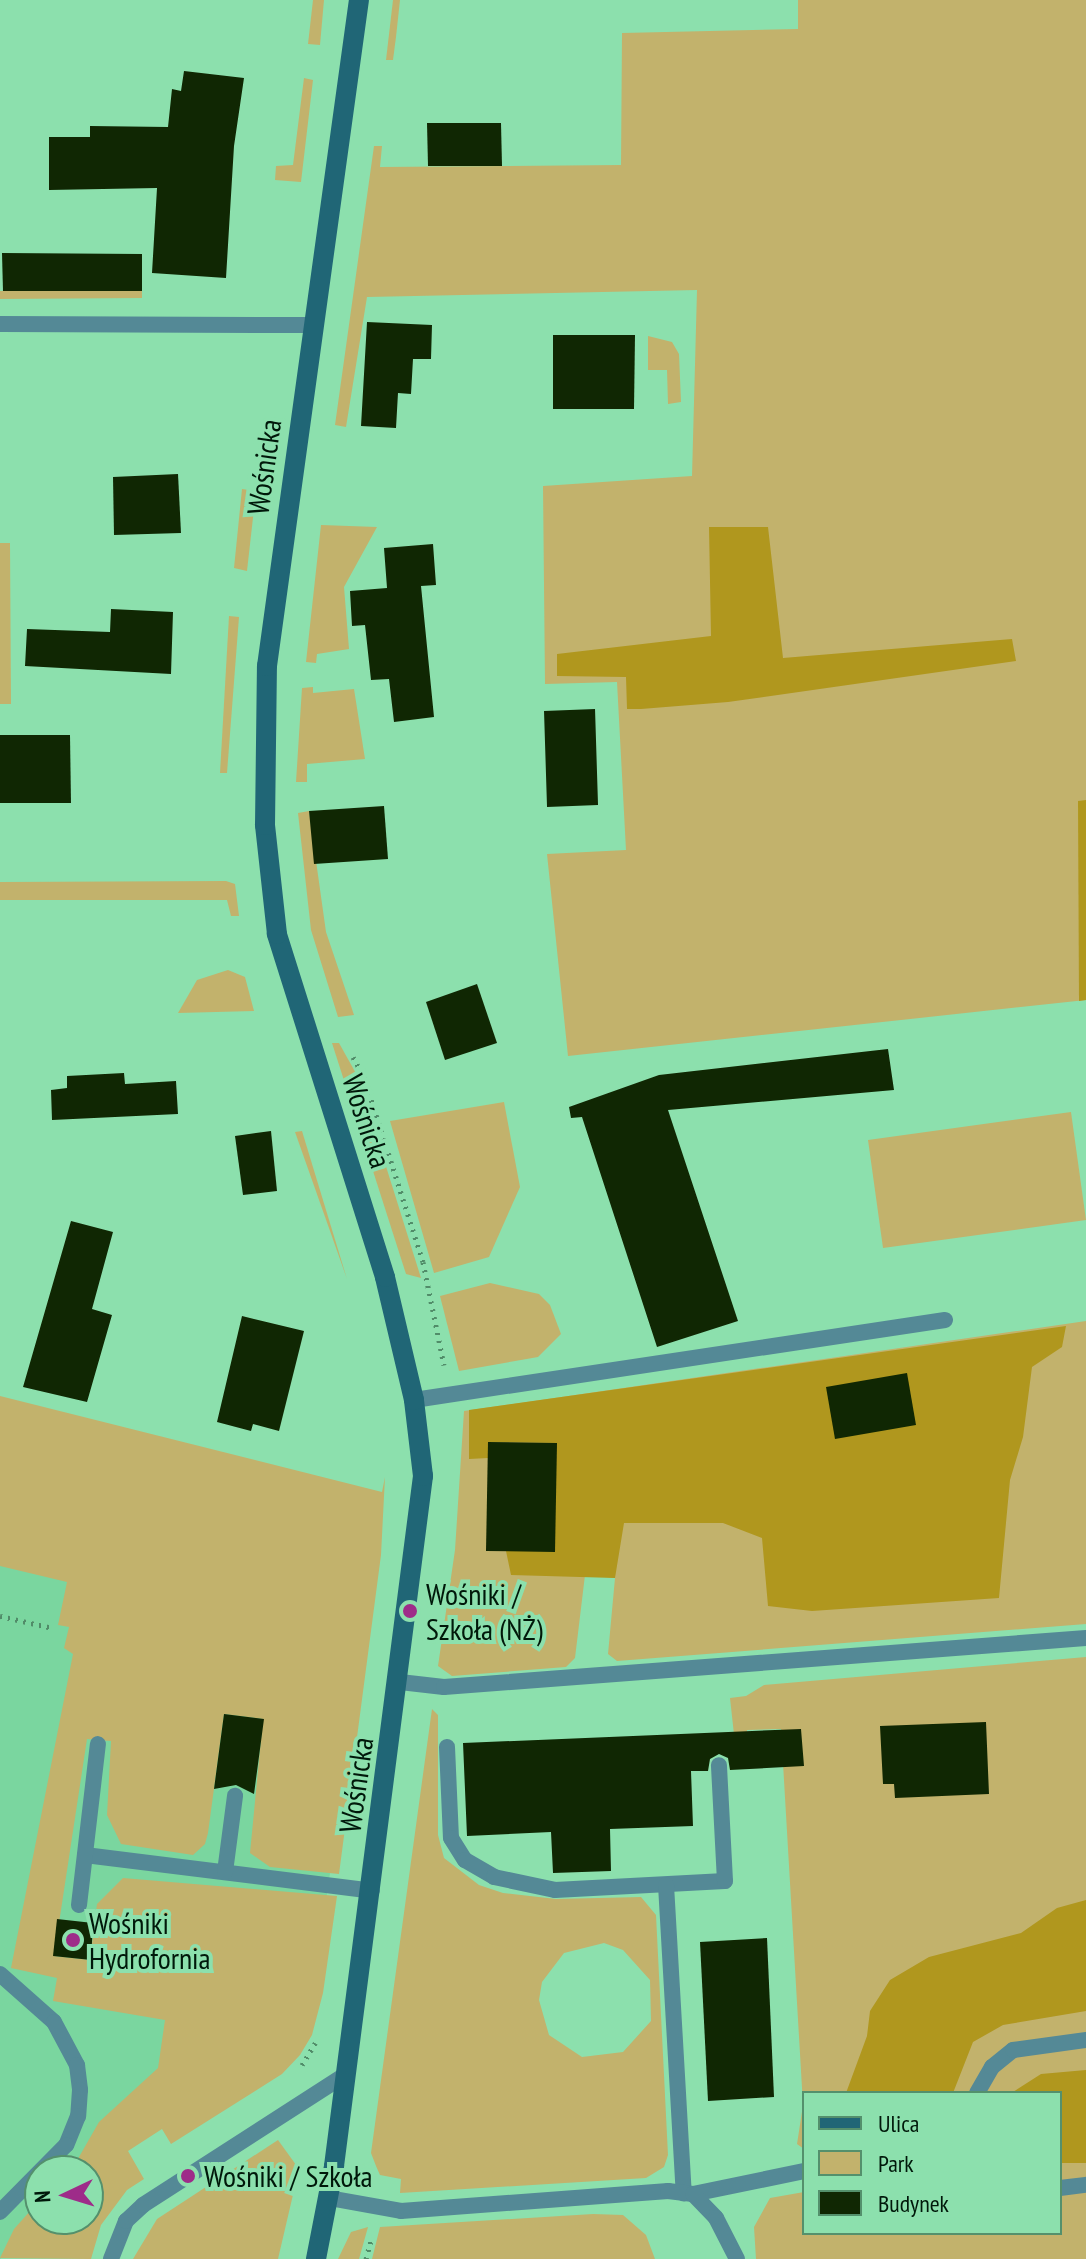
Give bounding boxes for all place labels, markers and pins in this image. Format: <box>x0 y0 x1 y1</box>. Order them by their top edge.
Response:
place label: Wośniki / Szkoła (NŻ) <box>426 1576 543 1646</box>
marker: Wośniki / Szkoła (NŻ) <box>401 1602 419 1620</box>
place label: Wośniki Hydrofornia <box>89 1905 211 1976</box>
marker: Wośniki Hydrofornia <box>64 1931 82 1949</box>
place label: Wośniki / Szkoła <box>204 2158 373 2194</box>
marker: Wośniki / Szkoła <box>179 2167 197 2185</box>

